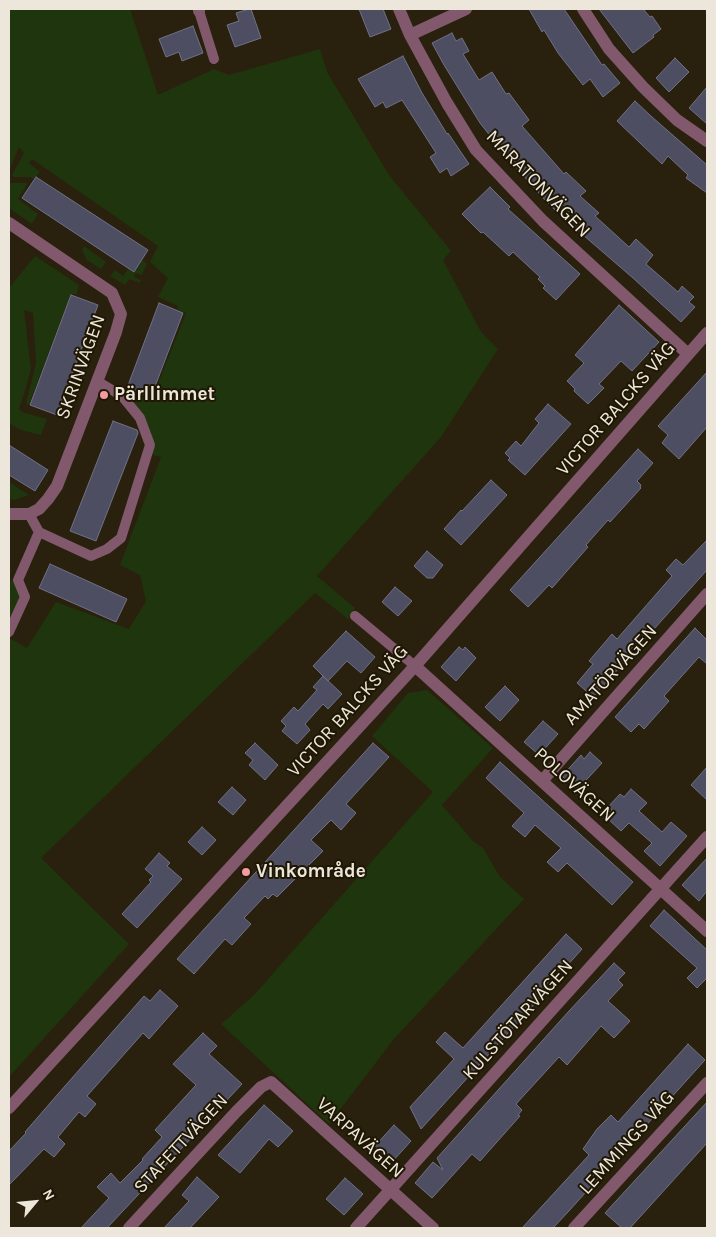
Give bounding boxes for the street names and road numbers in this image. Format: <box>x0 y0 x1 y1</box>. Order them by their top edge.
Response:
street label: MARATONVÄGEN <box>481 126 595 242</box>
street label: SKRINVÄGEN <box>51 311 111 423</box>
street label: VICTOR BALCKS VÄG <box>552 338 680 480</box>
street label: AMATÖRVÄGEN <box>560 620 662 730</box>
street label: VICTOR BALCKS VÄG <box>283 640 413 782</box>
street label: POLOVÄGEN <box>529 743 619 827</box>
street label: KULSTÖTARVÄGEN <box>458 955 578 1085</box>
street label: LEMMINGS VÄG <box>575 1086 679 1200</box>
street label: STAFETTVÄGEN <box>129 1090 233 1198</box>
street label: VARPAVÄGEN <box>312 1093 408 1183</box>

